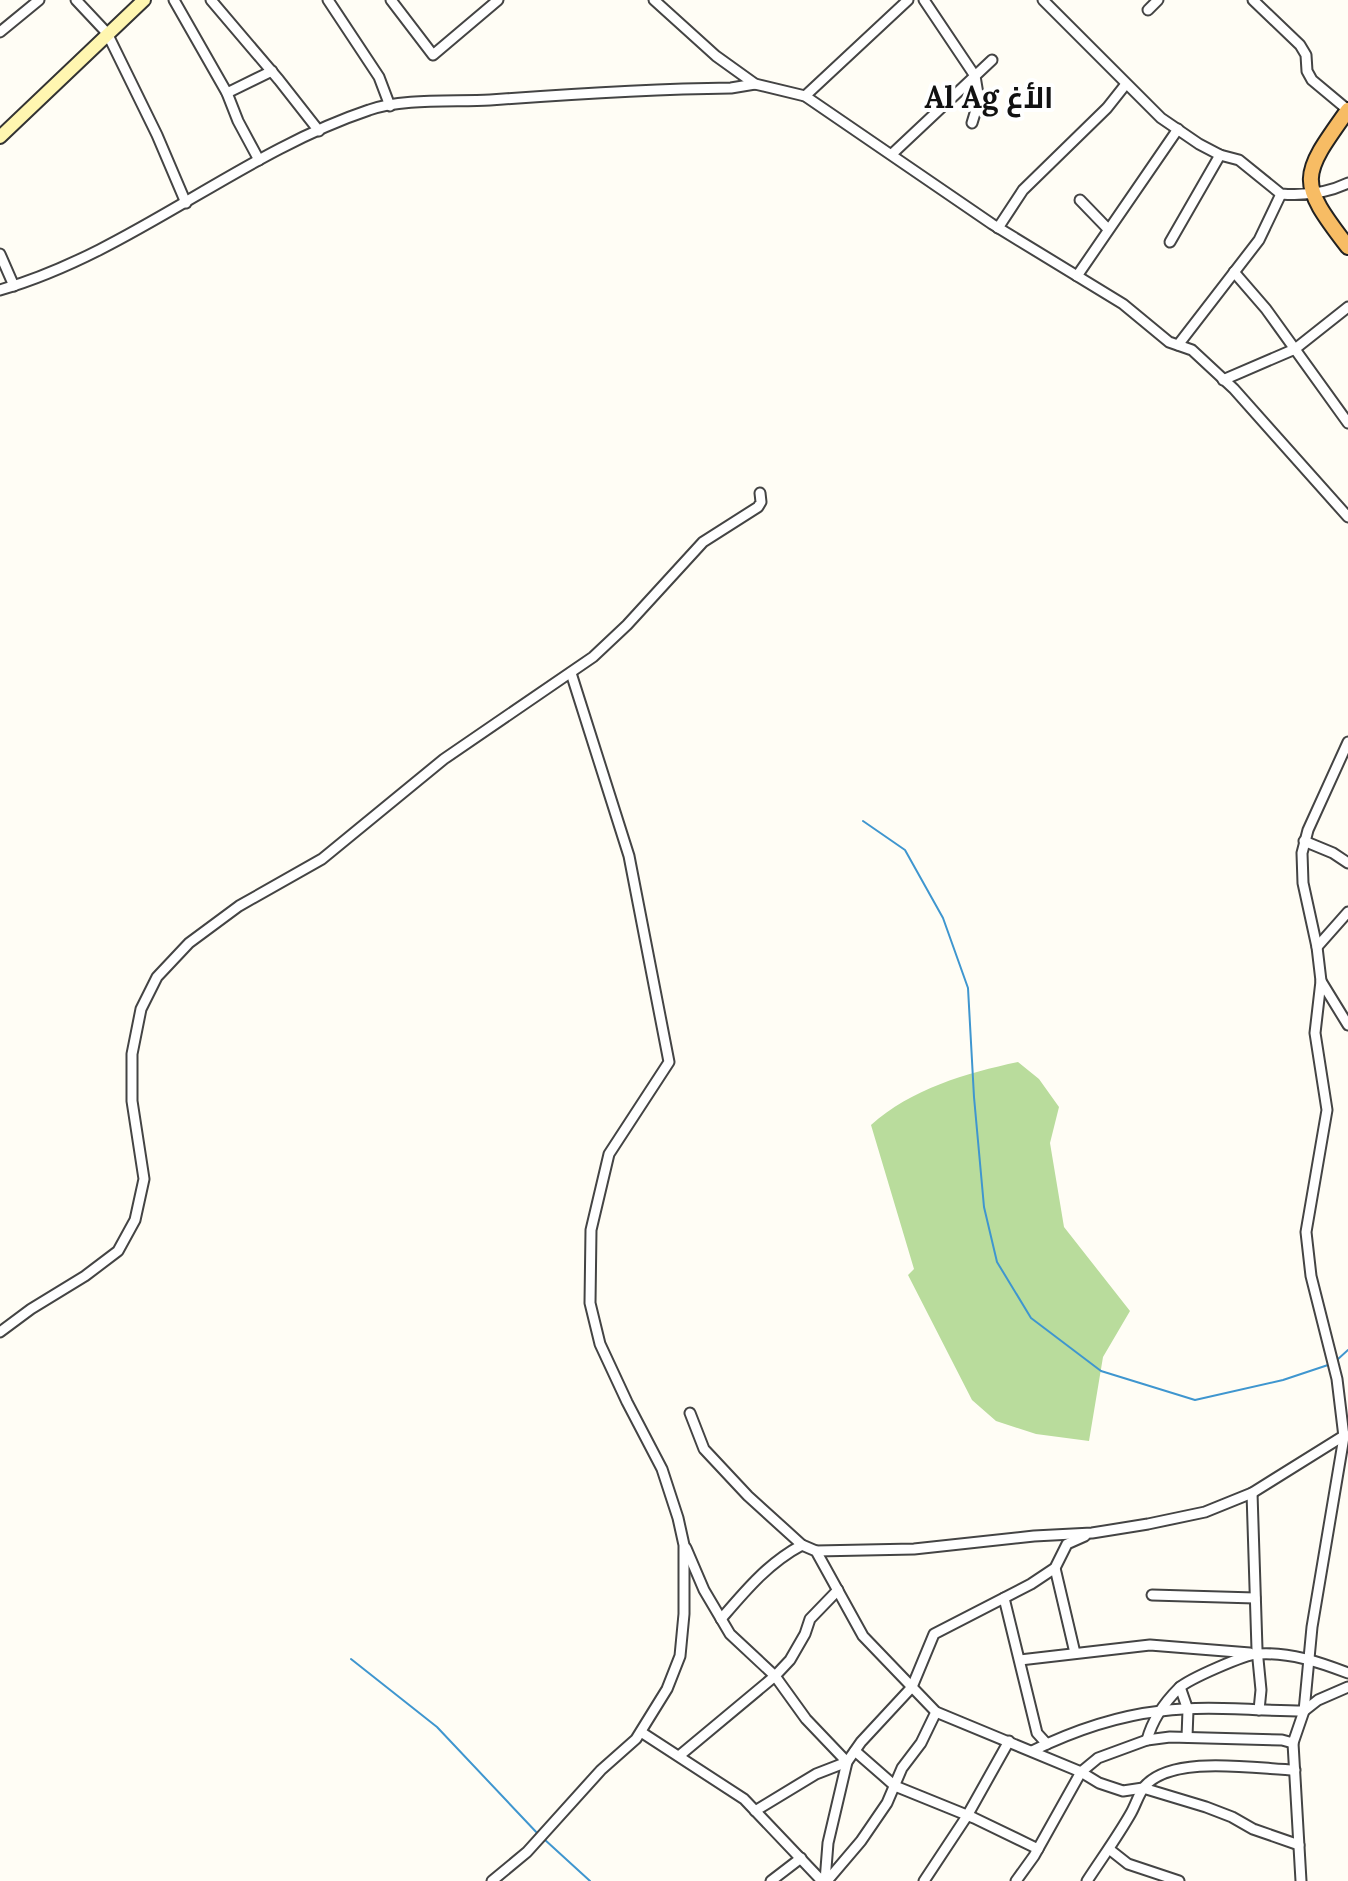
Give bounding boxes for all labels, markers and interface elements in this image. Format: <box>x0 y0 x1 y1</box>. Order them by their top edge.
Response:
district label: Al Ag الأغ <box>925 78 1054 118</box>

